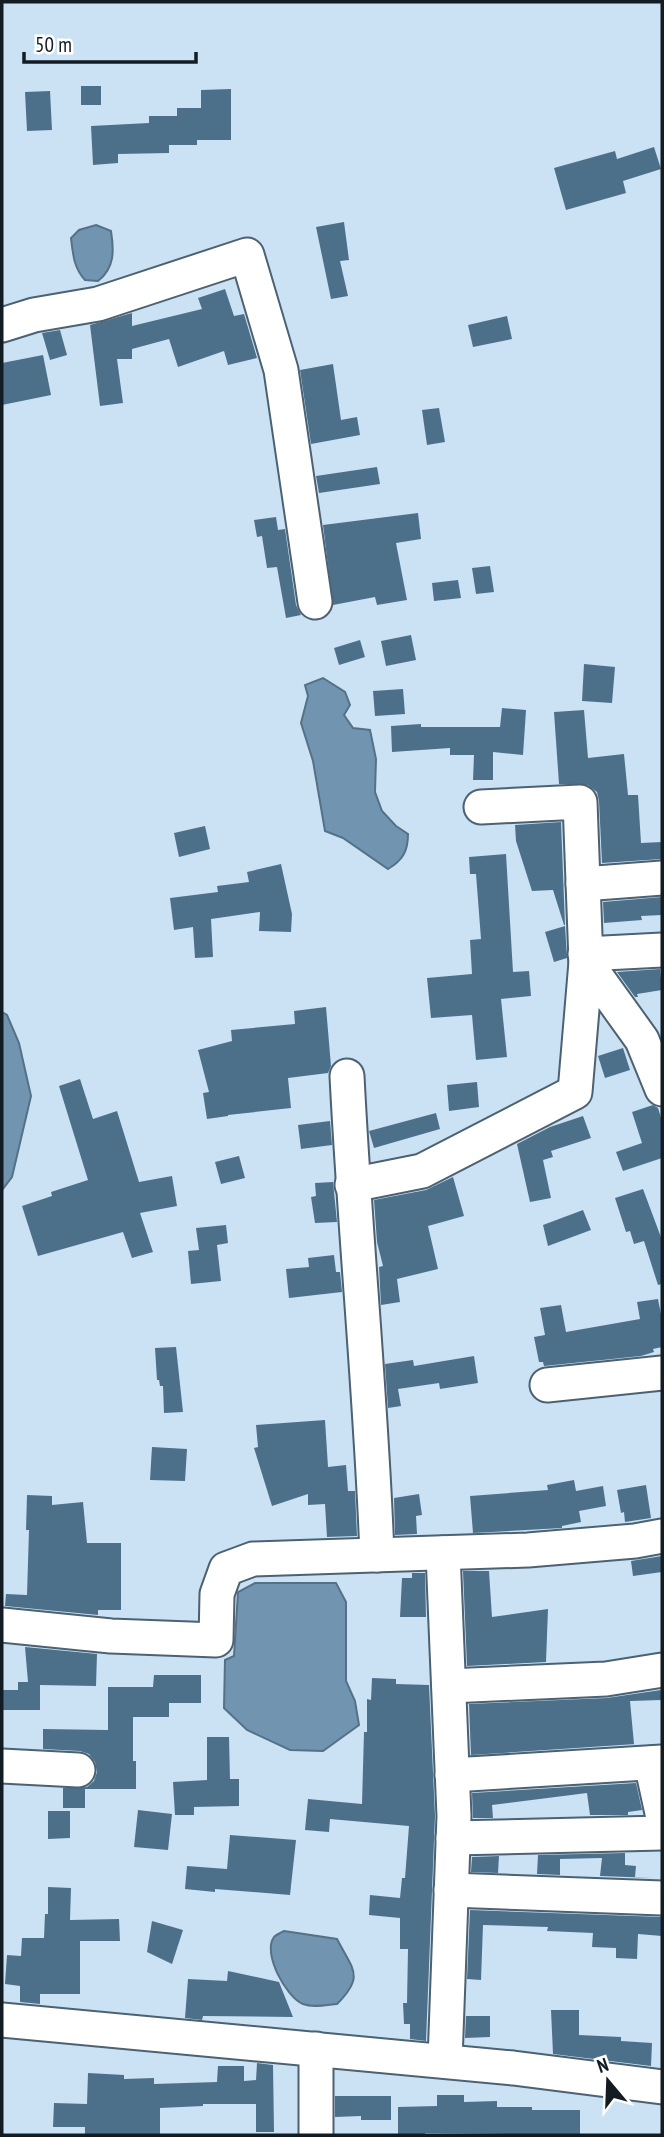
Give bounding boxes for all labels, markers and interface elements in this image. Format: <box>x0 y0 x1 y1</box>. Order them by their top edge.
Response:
scale bar <box>24 21 196 65</box>
text: 50 m <box>35 31 72 58</box>
north arrow <box>573 2046 643 2116</box>
text: N <box>594 2052 611 2078</box>

